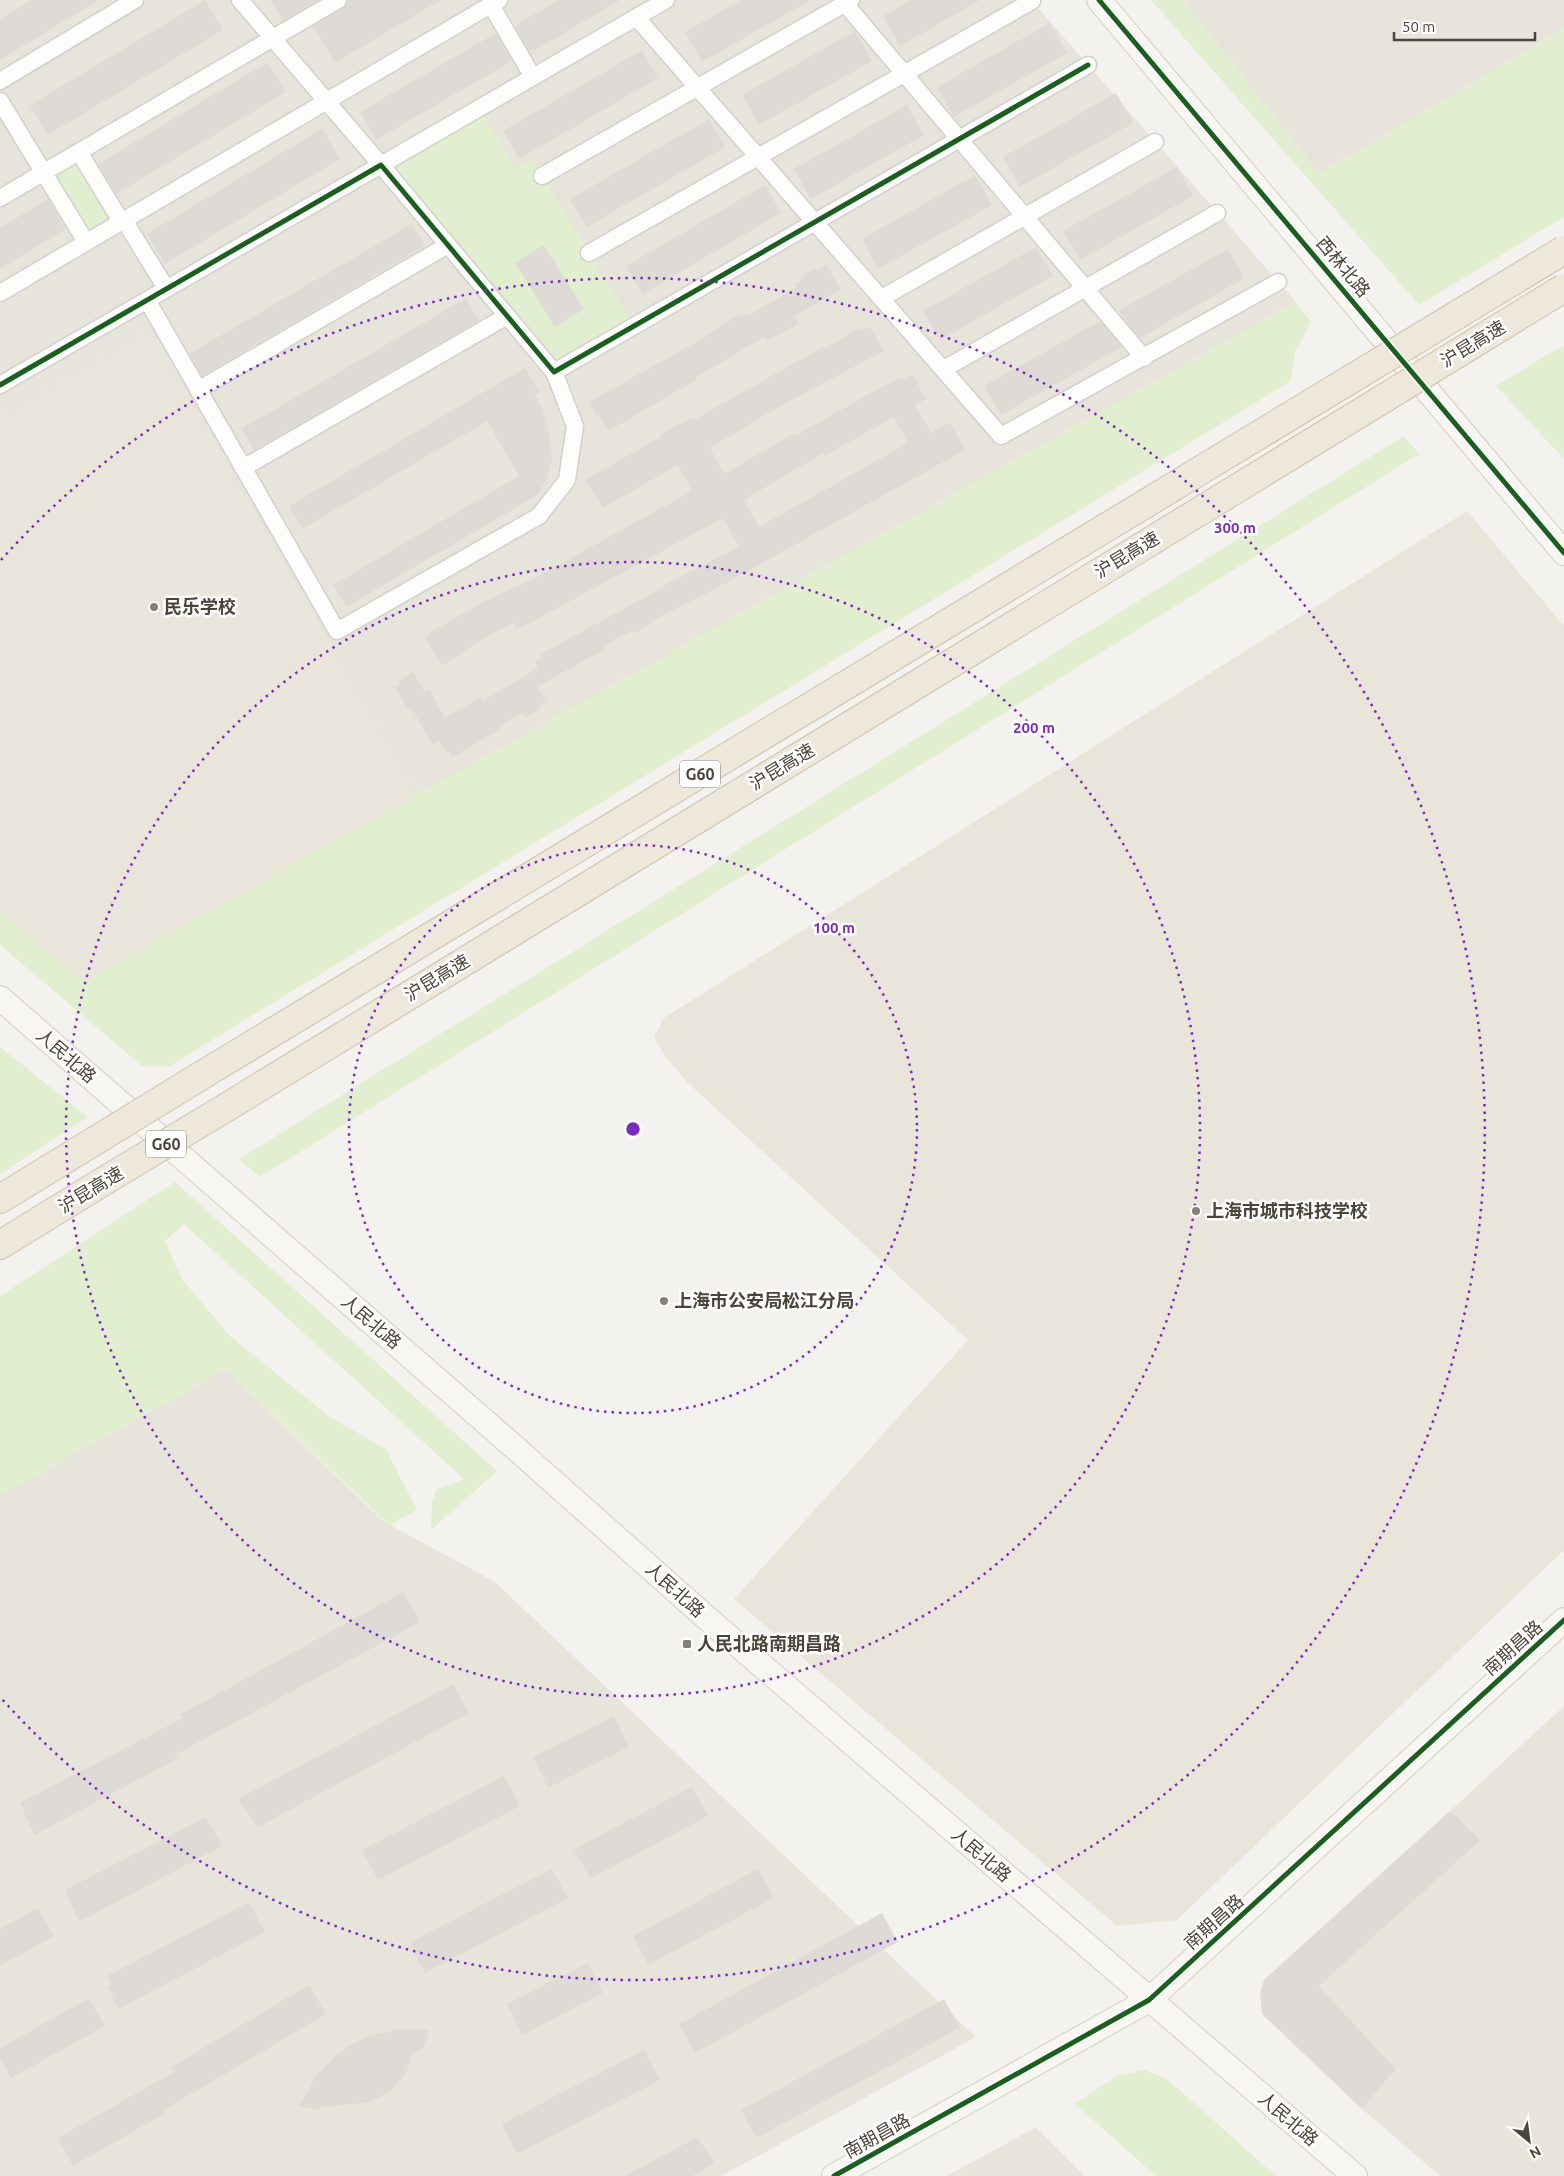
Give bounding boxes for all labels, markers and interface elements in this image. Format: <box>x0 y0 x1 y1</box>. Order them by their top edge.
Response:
scale bar <box>1394 10 1535 42</box>
text: 50 m <box>1402 18 1435 35</box>
street label: 西林北路 <box>1313 232 1375 300</box>
street label: 沪昆高速 <box>1436 316 1508 370</box>
text: 300 m <box>1214 519 1256 536</box>
street label: 沪昆高速 <box>1090 527 1162 581</box>
place label: 民乐学校 <box>164 596 236 616</box>
marker: 民乐学校 <box>148 601 160 613</box>
text: 200 m <box>1013 719 1055 736</box>
street label: 沪昆高速 <box>745 739 817 793</box>
road number: G60 <box>680 761 720 788</box>
text: 100 m <box>813 919 855 936</box>
street label: 沪昆高速 <box>400 950 472 1004</box>
street label: 人民北路 <box>33 1024 100 1086</box>
centre of rings <box>624 1120 642 1138</box>
road number: G60 <box>146 1130 186 1158</box>
street label: 沪昆高速 <box>54 1162 126 1216</box>
place label: 上海市城市科技学校 <box>1206 1200 1368 1220</box>
marker: 上海市城市科技学校 <box>1190 1205 1202 1217</box>
street label: 人民北路 <box>338 1290 405 1352</box>
place label: 上海市公安局松江分局 <box>674 1290 854 1310</box>
marker: 上海市公安局松江分局 <box>658 1295 670 1307</box>
street label: 人民北路 <box>642 1558 709 1621</box>
street label: 南期昌路 <box>1479 1616 1546 1679</box>
place label: 人民北路南期昌路 <box>697 1633 841 1653</box>
marker: 人民北路南期昌路 <box>681 1638 693 1650</box>
street label: 人民北路 <box>948 1823 1015 1885</box>
street label: 南期昌路 <box>1180 1890 1247 1953</box>
street label: 人民北路 <box>1255 2087 1322 2149</box>
street label: 南期昌路 <box>840 2109 913 2161</box>
north arrow <box>1504 2116 1554 2166</box>
text: N <box>1527 2143 1544 2162</box>

